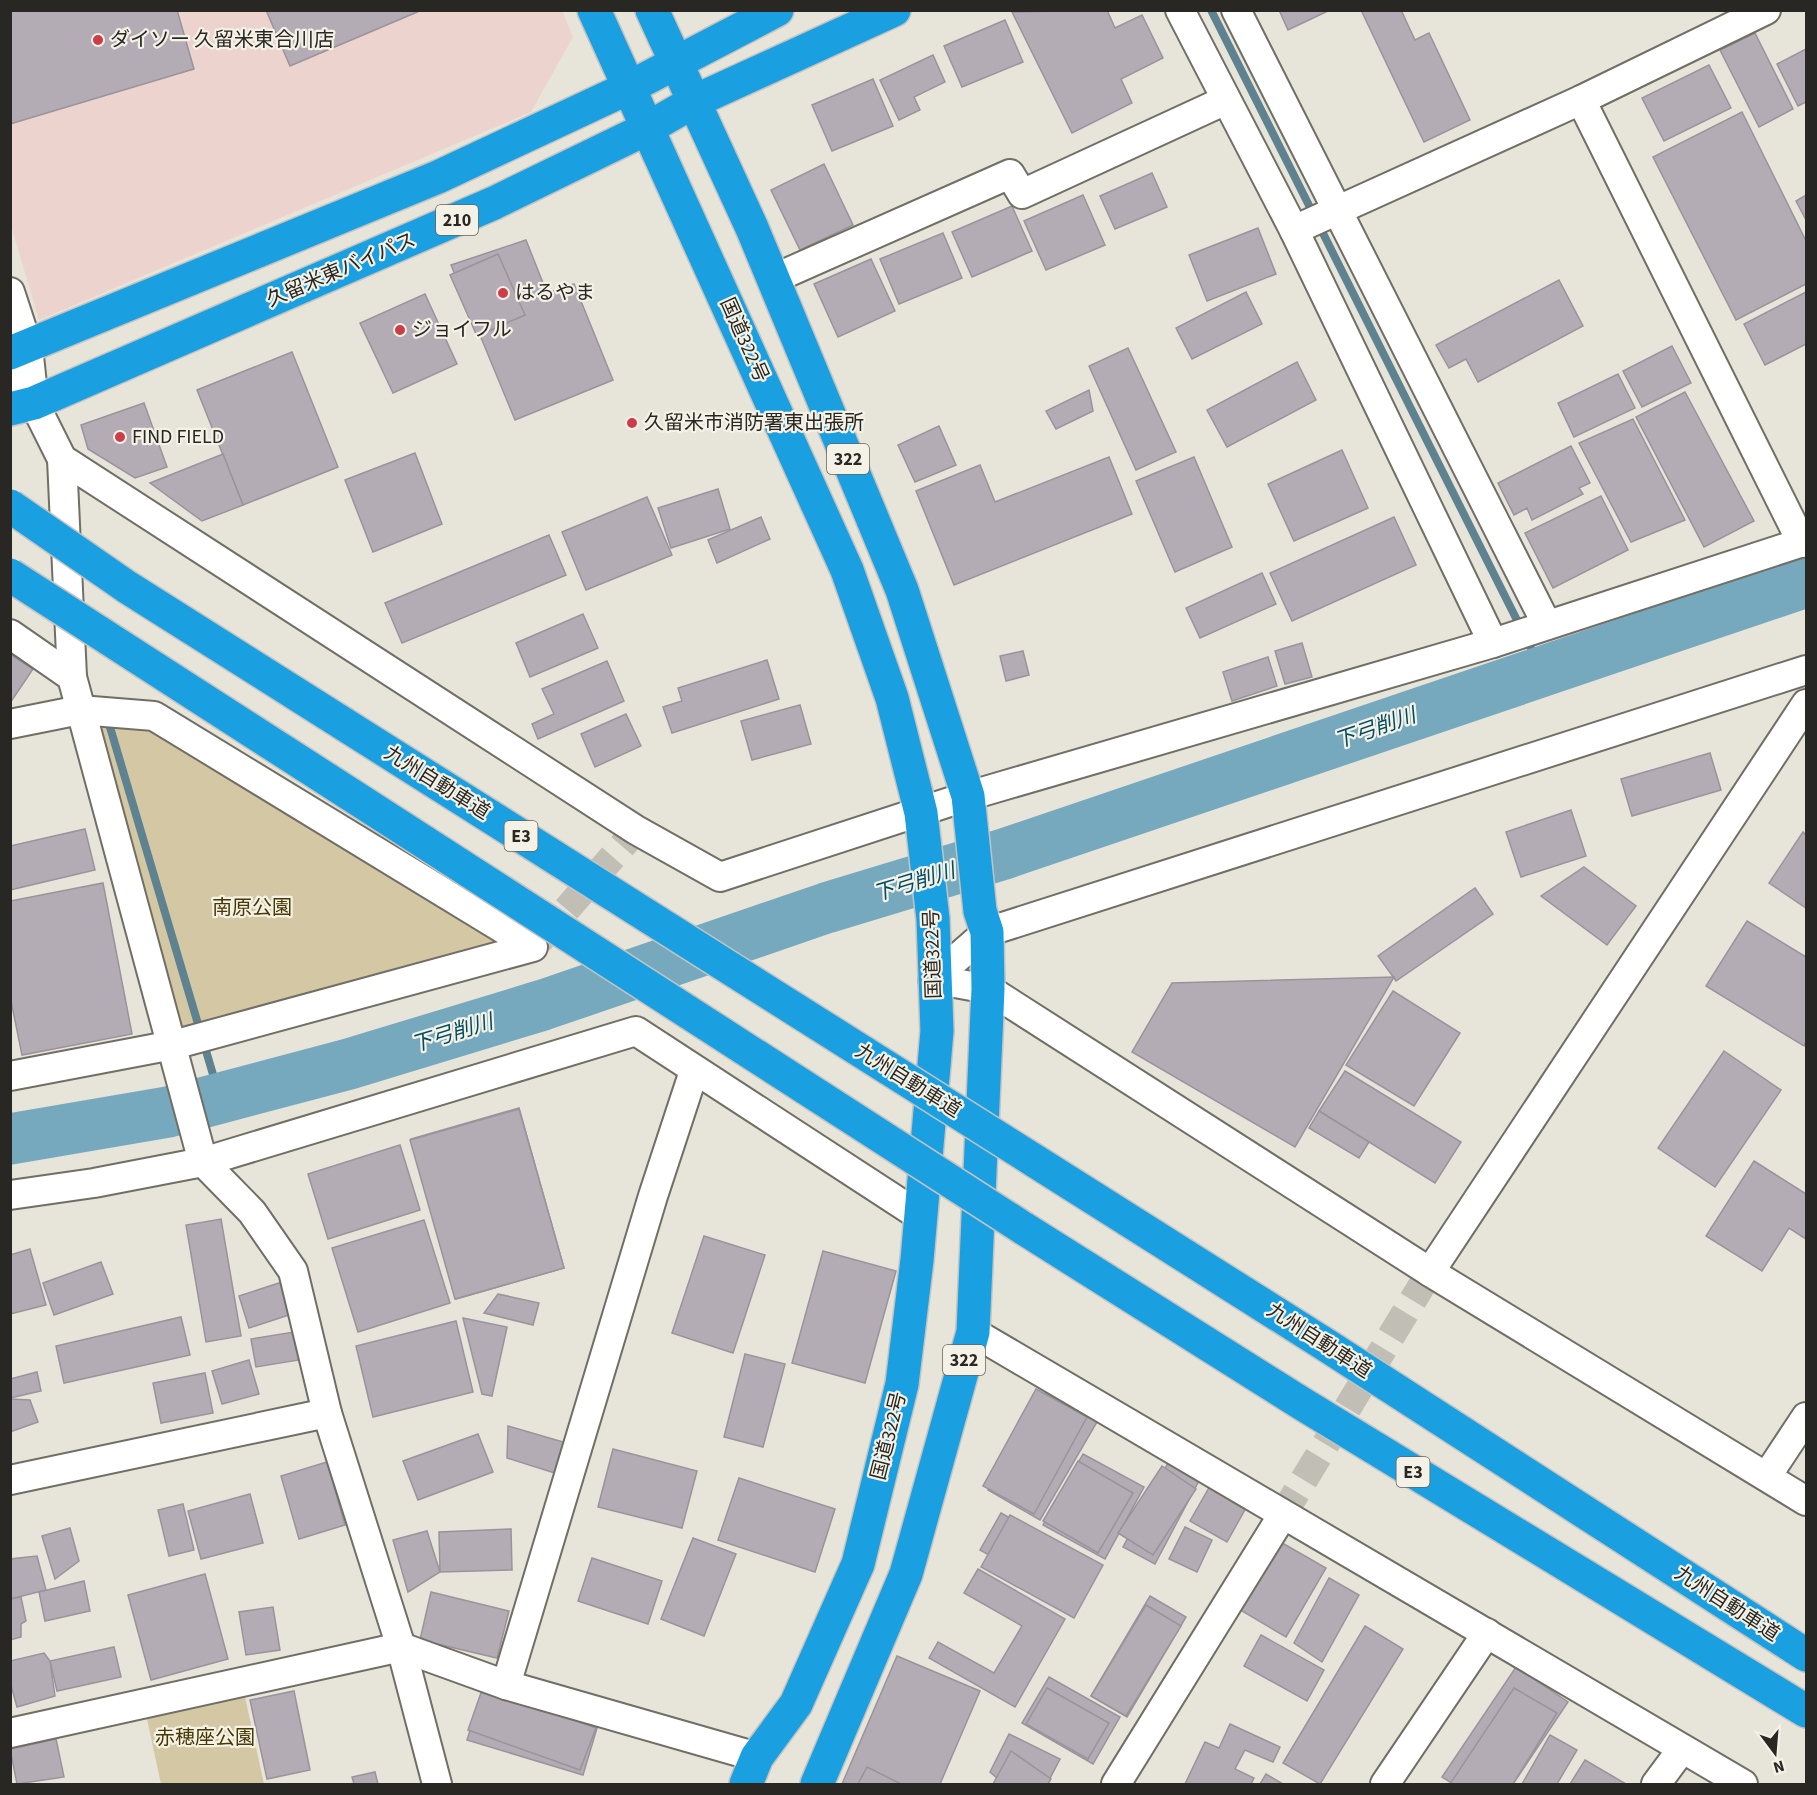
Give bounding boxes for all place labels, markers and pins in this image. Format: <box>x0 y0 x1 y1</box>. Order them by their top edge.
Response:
place label: ダイソー 久留米東合川店 <box>110 26 334 54</box>
marker: ダイソー 久留米東合川店 <box>91 33 105 47</box>
place label: はるやま <box>515 279 595 307</box>
marker: はるやま <box>496 286 510 300</box>
place label: ジョイフル <box>412 316 512 344</box>
marker: ジョイフル <box>393 323 407 337</box>
place label: 久留米市消防署東出張所 <box>644 409 864 437</box>
marker: 久留米市消防署東出張所 <box>625 416 639 430</box>
place label: FIND FIELD <box>132 423 224 451</box>
marker: FIND FIELD <box>113 430 127 444</box>

